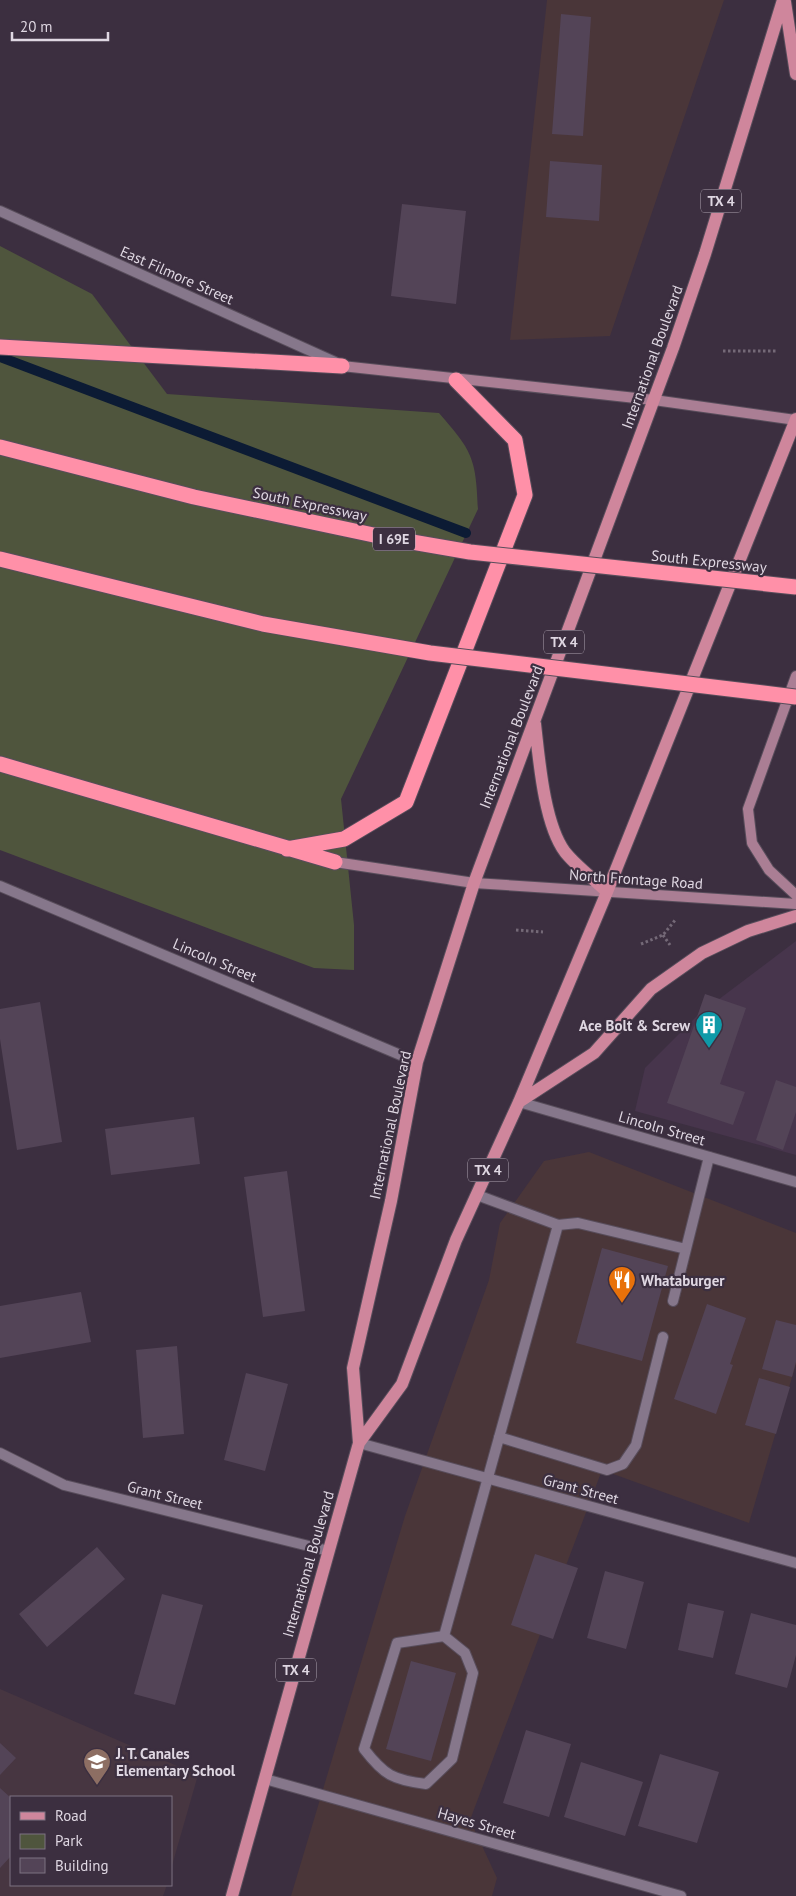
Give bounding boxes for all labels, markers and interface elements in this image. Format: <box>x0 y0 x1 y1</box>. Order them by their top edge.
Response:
scale bar <box>12 10 109 42</box>
text: 20 m <box>20 17 53 36</box>
road number: TX 4 <box>701 190 741 212</box>
street label: East Filmore Street <box>117 241 237 309</box>
street label: International Boulevard <box>617 283 687 431</box>
street label: South Expressway <box>251 483 369 525</box>
road number: I 69E <box>373 528 415 550</box>
street label: South Expressway <box>650 545 768 577</box>
road number: TX 4 <box>544 630 584 654</box>
street label: International Boulevard <box>475 663 547 811</box>
street label: North Frontage Road <box>568 865 704 893</box>
street label: Lincoln Street <box>170 934 260 986</box>
building icon: Ace Bolt & Screw <box>694 1010 724 1049</box>
place label: Ace Bolt & Screw <box>579 1016 690 1035</box>
street label: International Boulevard <box>365 1049 415 1201</box>
street label: Lincoln Street <box>616 1107 708 1149</box>
road number: TX 4 <box>468 1158 508 1182</box>
restaurant icon: Whataburger <box>607 1265 637 1304</box>
place label: Whataburger <box>641 1271 725 1290</box>
street label: Grant Street <box>541 1470 621 1508</box>
street label: Grant Street <box>125 1476 205 1514</box>
street label: International Boulevard <box>278 1489 338 1639</box>
road number: TX 4 <box>276 1658 316 1682</box>
place label: J. T. Canales Elementary School <box>115 1744 236 1780</box>
school or university icon: J. T. Canales Elementary School <box>82 1747 112 1786</box>
legend <box>10 1796 172 1886</box>
street label: Hayes Street <box>436 1803 518 1843</box>
text: Road <box>55 1806 87 1825</box>
text: Park <box>55 1831 83 1850</box>
text: Building <box>55 1856 109 1875</box>

